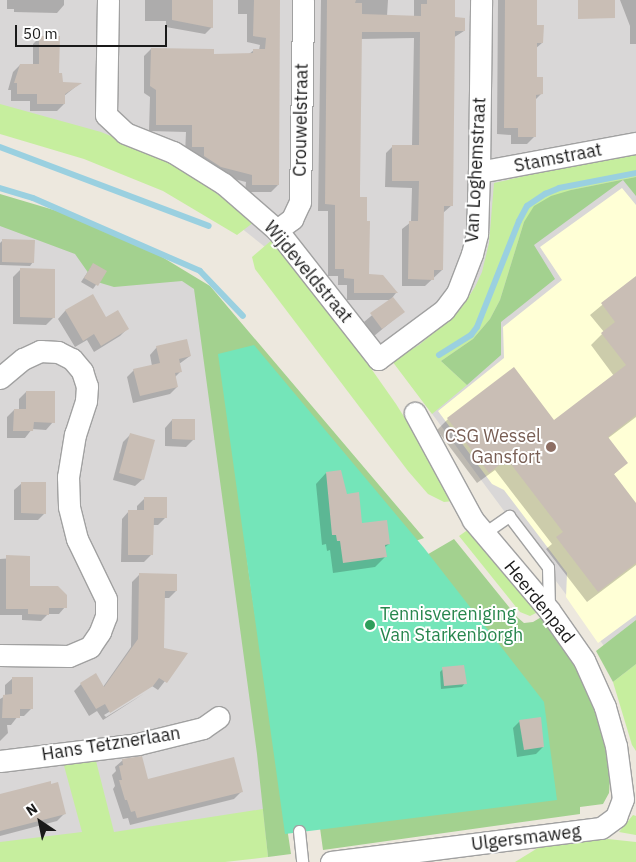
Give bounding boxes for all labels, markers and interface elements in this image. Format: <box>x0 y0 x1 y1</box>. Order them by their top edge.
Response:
scale bar <box>18 15 170 47</box>
text: 50 m <box>23 24 58 43</box>
street label: Crouwelstraat <box>289 63 313 177</box>
street label: Van Loghemstraat <box>461 97 491 243</box>
street label: Stamstraat <box>512 139 604 177</box>
street label: Wijdeveldstraat <box>259 217 357 327</box>
place label: CSG Wessel Gansfort <box>445 426 541 468</box>
marker: CSG Wessel Gansfort <box>545 441 557 453</box>
street label: Heerdenpad <box>499 556 579 648</box>
place label: Tennisvereniging Van Starkenborgh <box>380 604 523 646</box>
marker: Tennisvereniging Van Starkenborgh <box>364 619 376 631</box>
street label: Hans Tetznerlaan <box>40 722 182 766</box>
north arrow <box>15 797 65 847</box>
text: N <box>22 799 41 820</box>
street label: Ulgersmaweg <box>470 821 582 855</box>

